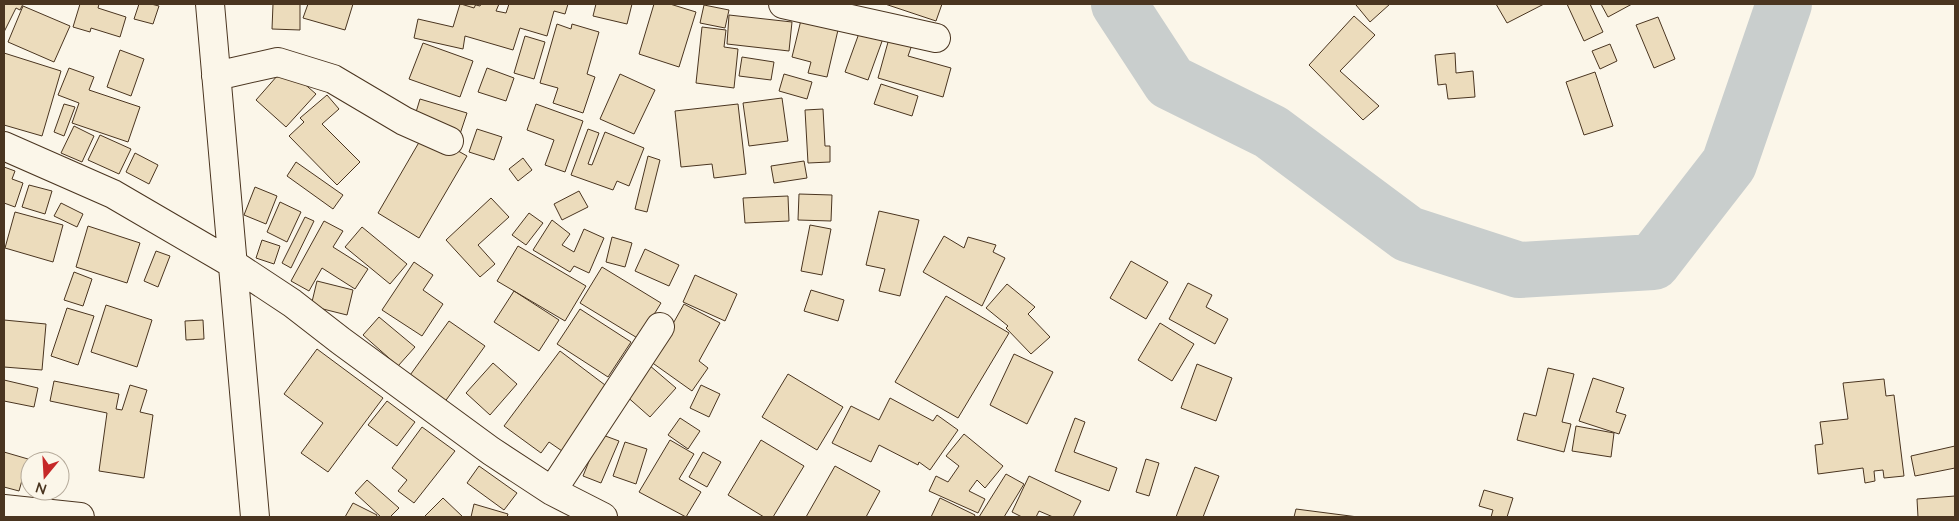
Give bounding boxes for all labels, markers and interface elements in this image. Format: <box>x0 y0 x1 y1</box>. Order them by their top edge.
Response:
north arrow <box>20 451 70 501</box>
text: N <box>33 479 49 499</box>

